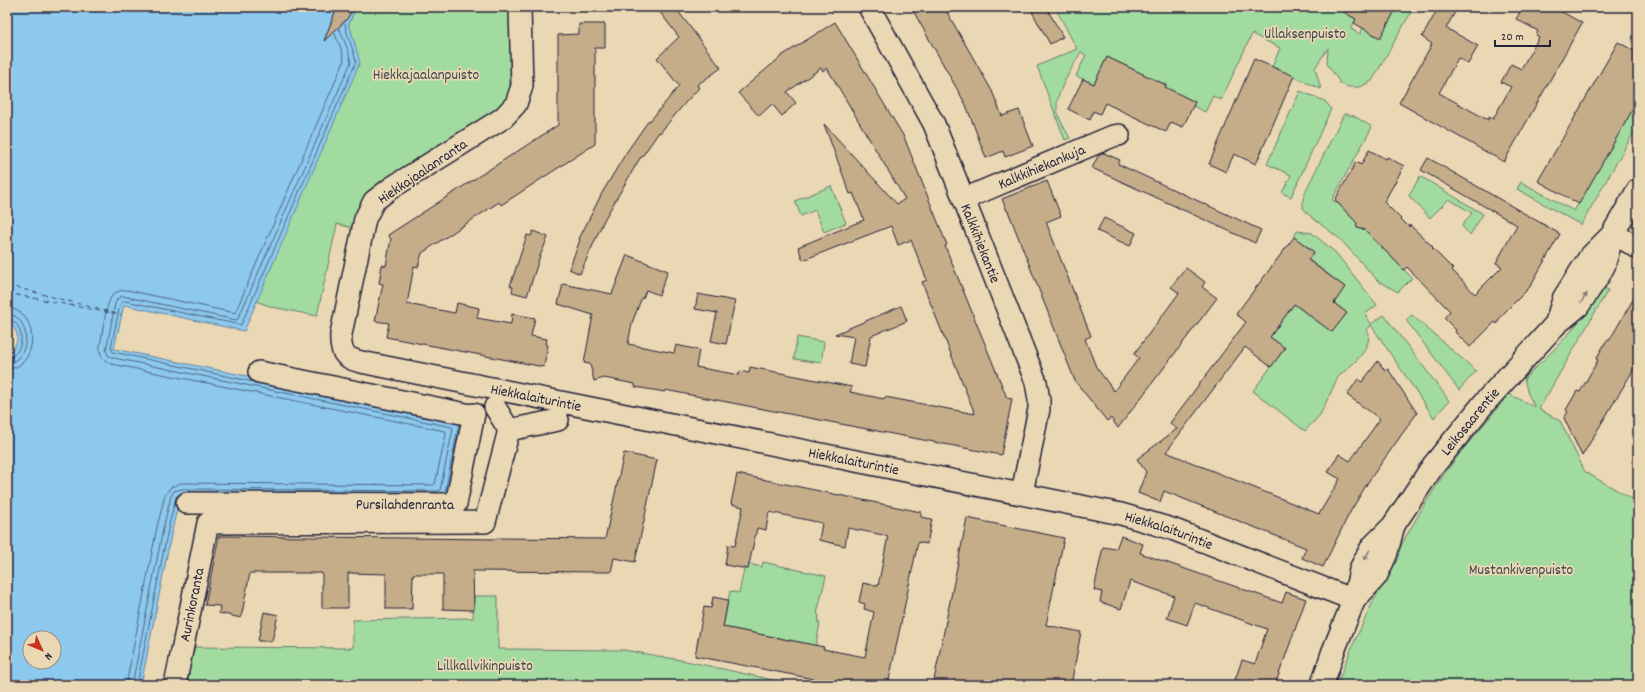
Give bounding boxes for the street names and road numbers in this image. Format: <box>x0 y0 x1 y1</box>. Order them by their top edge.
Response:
street label: Hiekkajaalanranta <box>374 134 473 211</box>
street label: Kalkkihiekankuja <box>995 140 1090 196</box>
street label: Kalkkihiekantie <box>954 201 1005 287</box>
street label: Hiekkalaiturintie <box>488 379 583 419</box>
street label: Leikosaarentie <box>1436 383 1506 461</box>
street label: Hiekkalaiturintie <box>806 443 901 482</box>
street label: Pursilahdenranta <box>356 495 455 517</box>
street label: Hiekkalaiturintie <box>1122 507 1216 557</box>
street label: Aurinkoranta <box>175 565 212 644</box>

